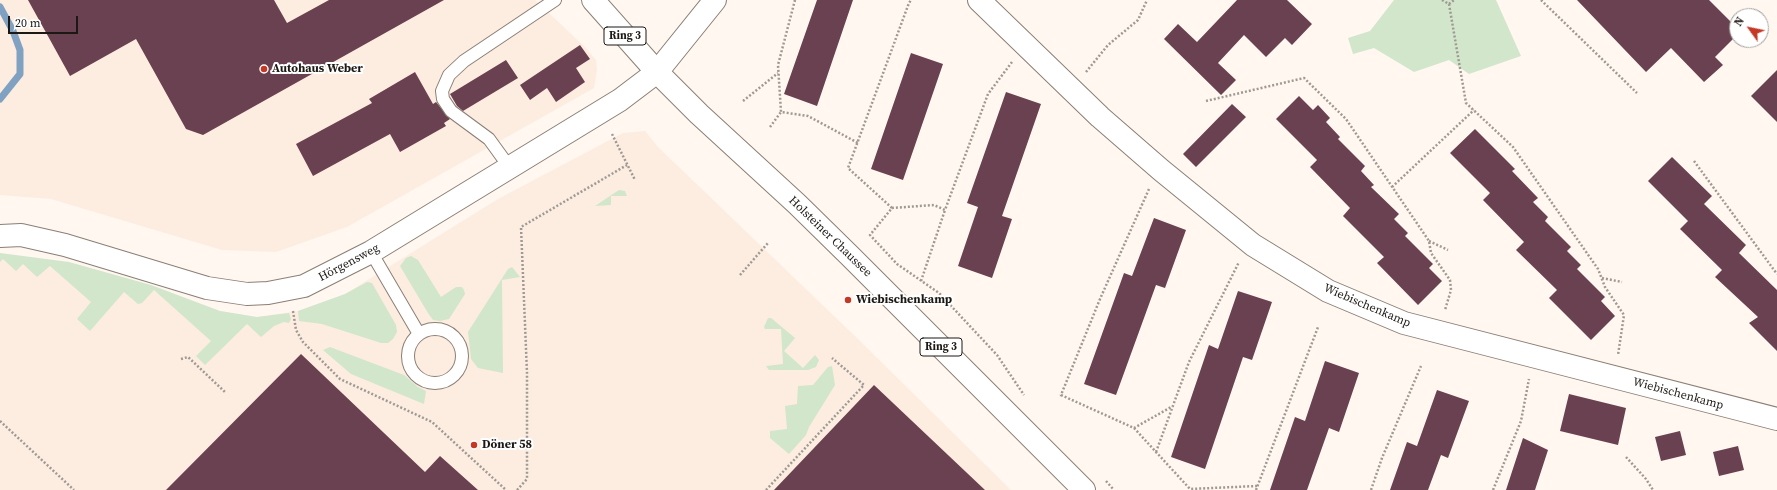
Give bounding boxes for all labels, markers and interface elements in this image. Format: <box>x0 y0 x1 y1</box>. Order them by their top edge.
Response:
scale bar <box>10 8 80 34</box>
north arrow <box>1729 8 1769 48</box>
text: N <box>1731 14 1748 29</box>
text: 20 m <box>15 15 41 31</box>
road number: Ring 3 <box>604 27 646 45</box>
place label: Autohaus Weber <box>272 62 363 76</box>
marker: Autohaus Weber <box>259 64 269 74</box>
street label: Holsteiner Chaussee <box>785 194 875 280</box>
street label: Hörgensweg <box>316 241 382 285</box>
street label: Wiebischenkamp <box>1321 281 1413 331</box>
place label: Wiebischenkamp <box>856 293 952 307</box>
marker: Wiebischenkamp <box>843 295 853 305</box>
road number: Ring 3 <box>920 338 962 356</box>
street label: Wiebischenkamp <box>1631 375 1725 413</box>
place label: Döner 58 <box>482 438 532 452</box>
marker: Döner 58 <box>469 440 479 450</box>

